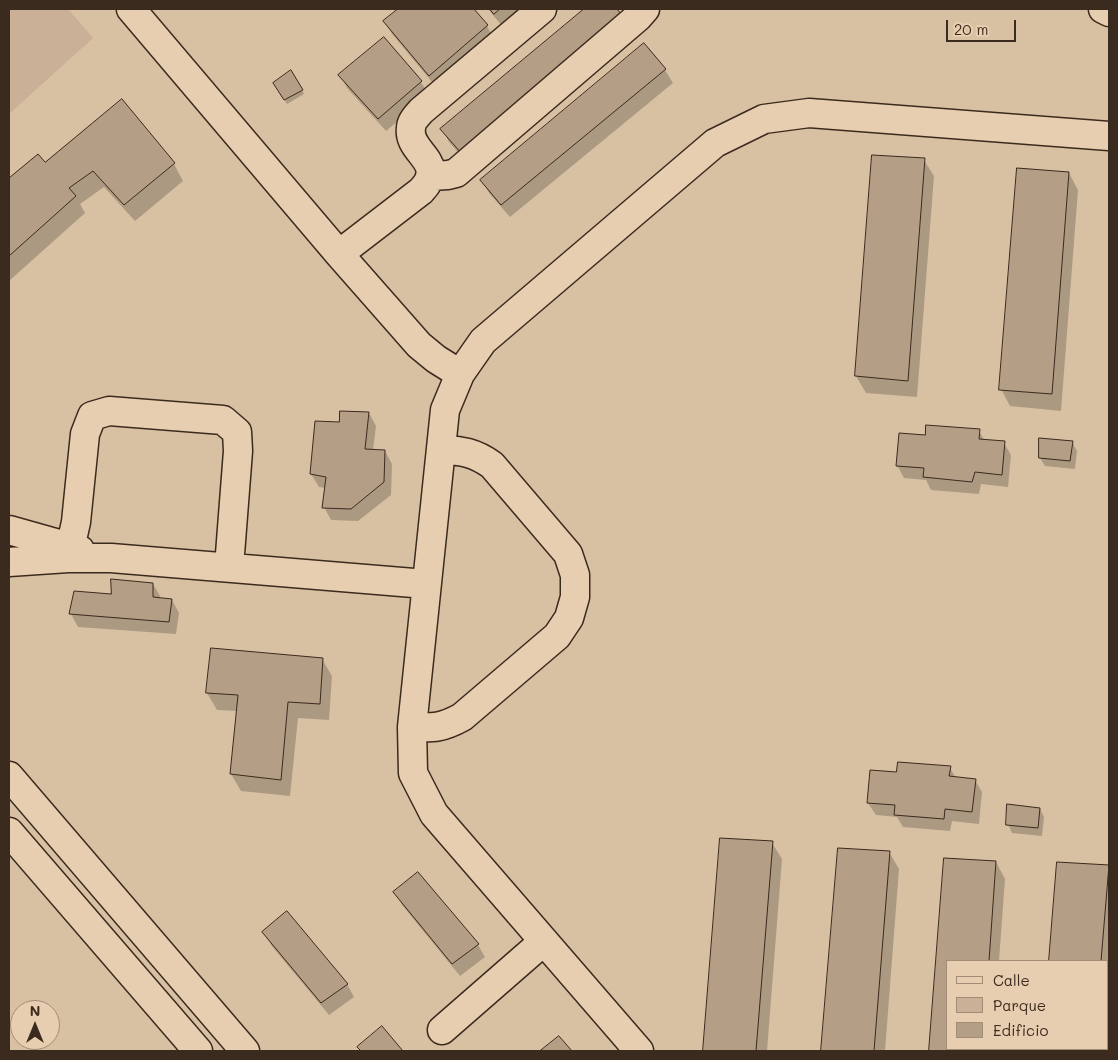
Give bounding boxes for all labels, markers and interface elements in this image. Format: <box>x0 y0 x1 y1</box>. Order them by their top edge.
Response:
scale bar <box>948 10 1018 42</box>
text: 20 m <box>954 19 988 39</box>
legend <box>946 960 1108 1050</box>
text: Calle <box>993 970 1030 990</box>
text: Parque <box>993 995 1046 1015</box>
north arrow <box>10 1000 60 1050</box>
text: N <box>30 1001 40 1020</box>
text: Edificio <box>993 1020 1048 1040</box>

